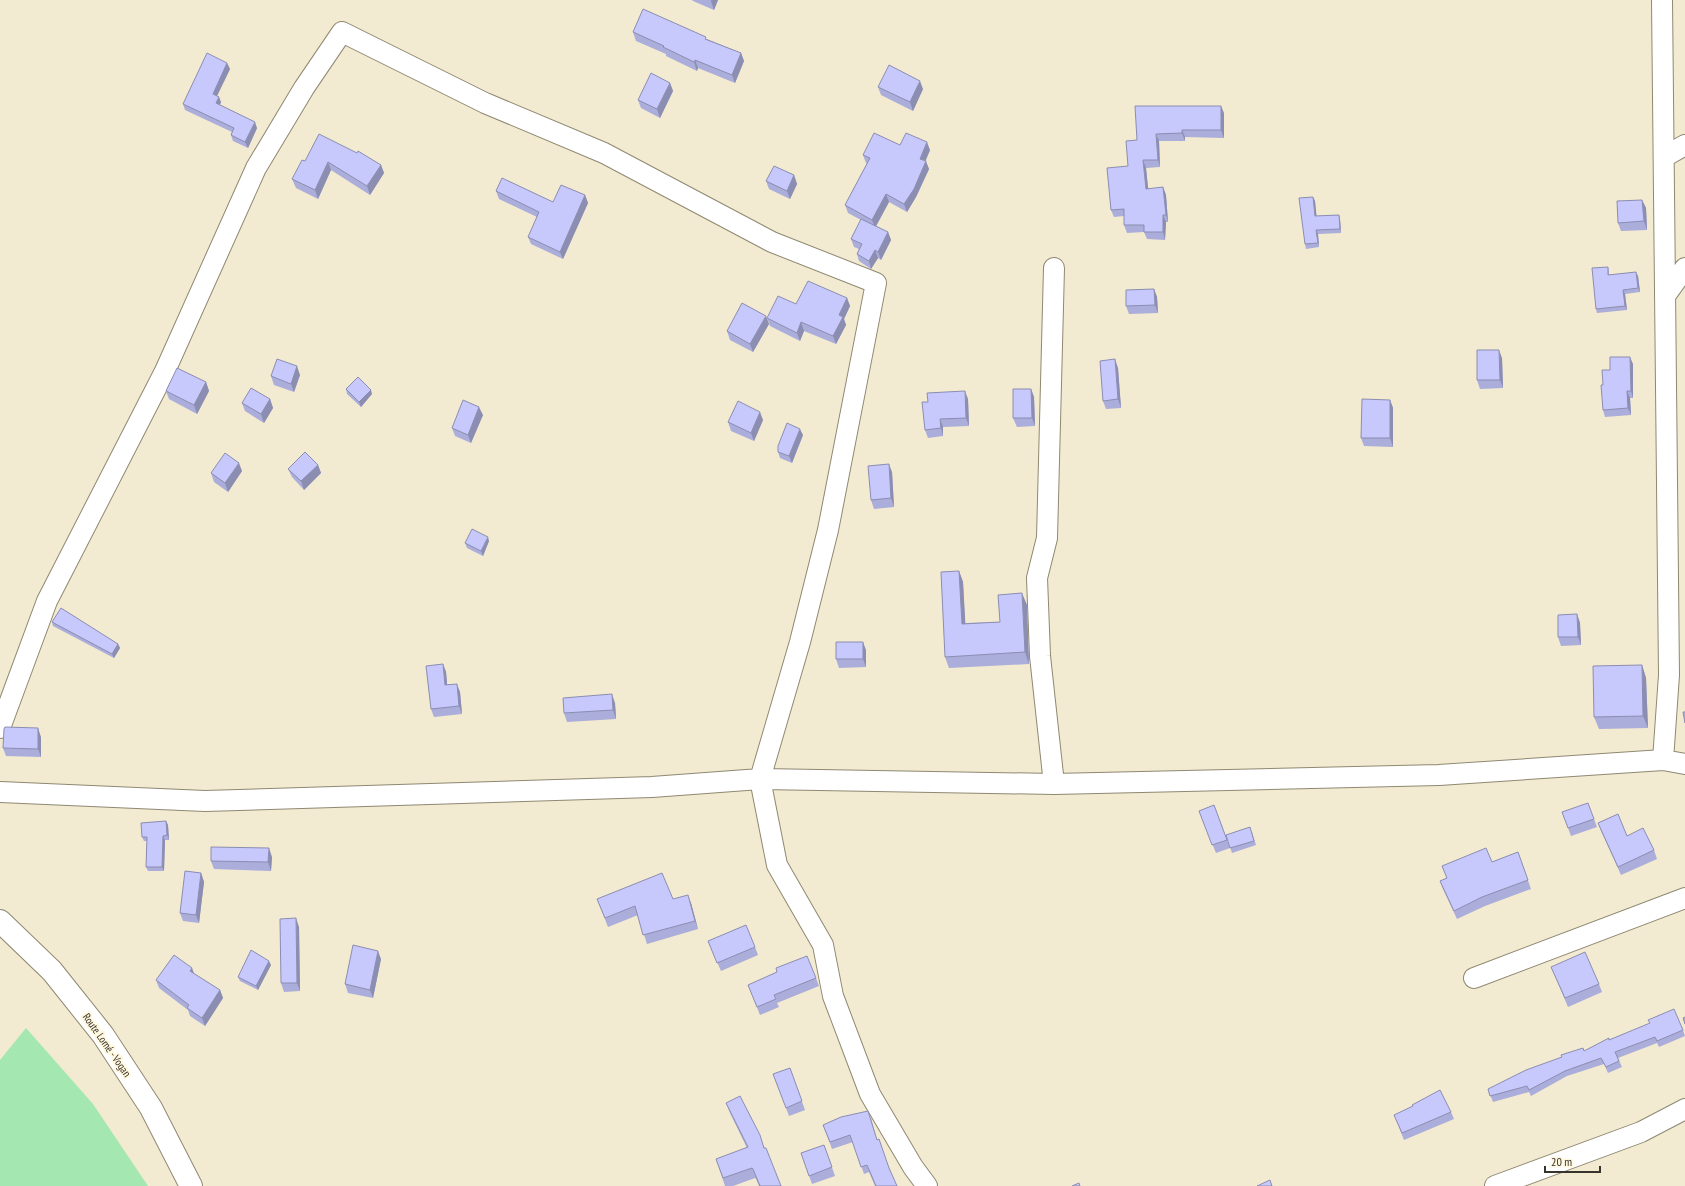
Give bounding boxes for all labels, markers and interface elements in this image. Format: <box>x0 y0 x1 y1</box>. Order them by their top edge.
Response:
street label: Route Lomé - Vogan <box>80 1010 134 1080</box>
scale bar <box>1545 1148 1600 1174</box>
text: 20 m <box>1551 1154 1572 1169</box>

